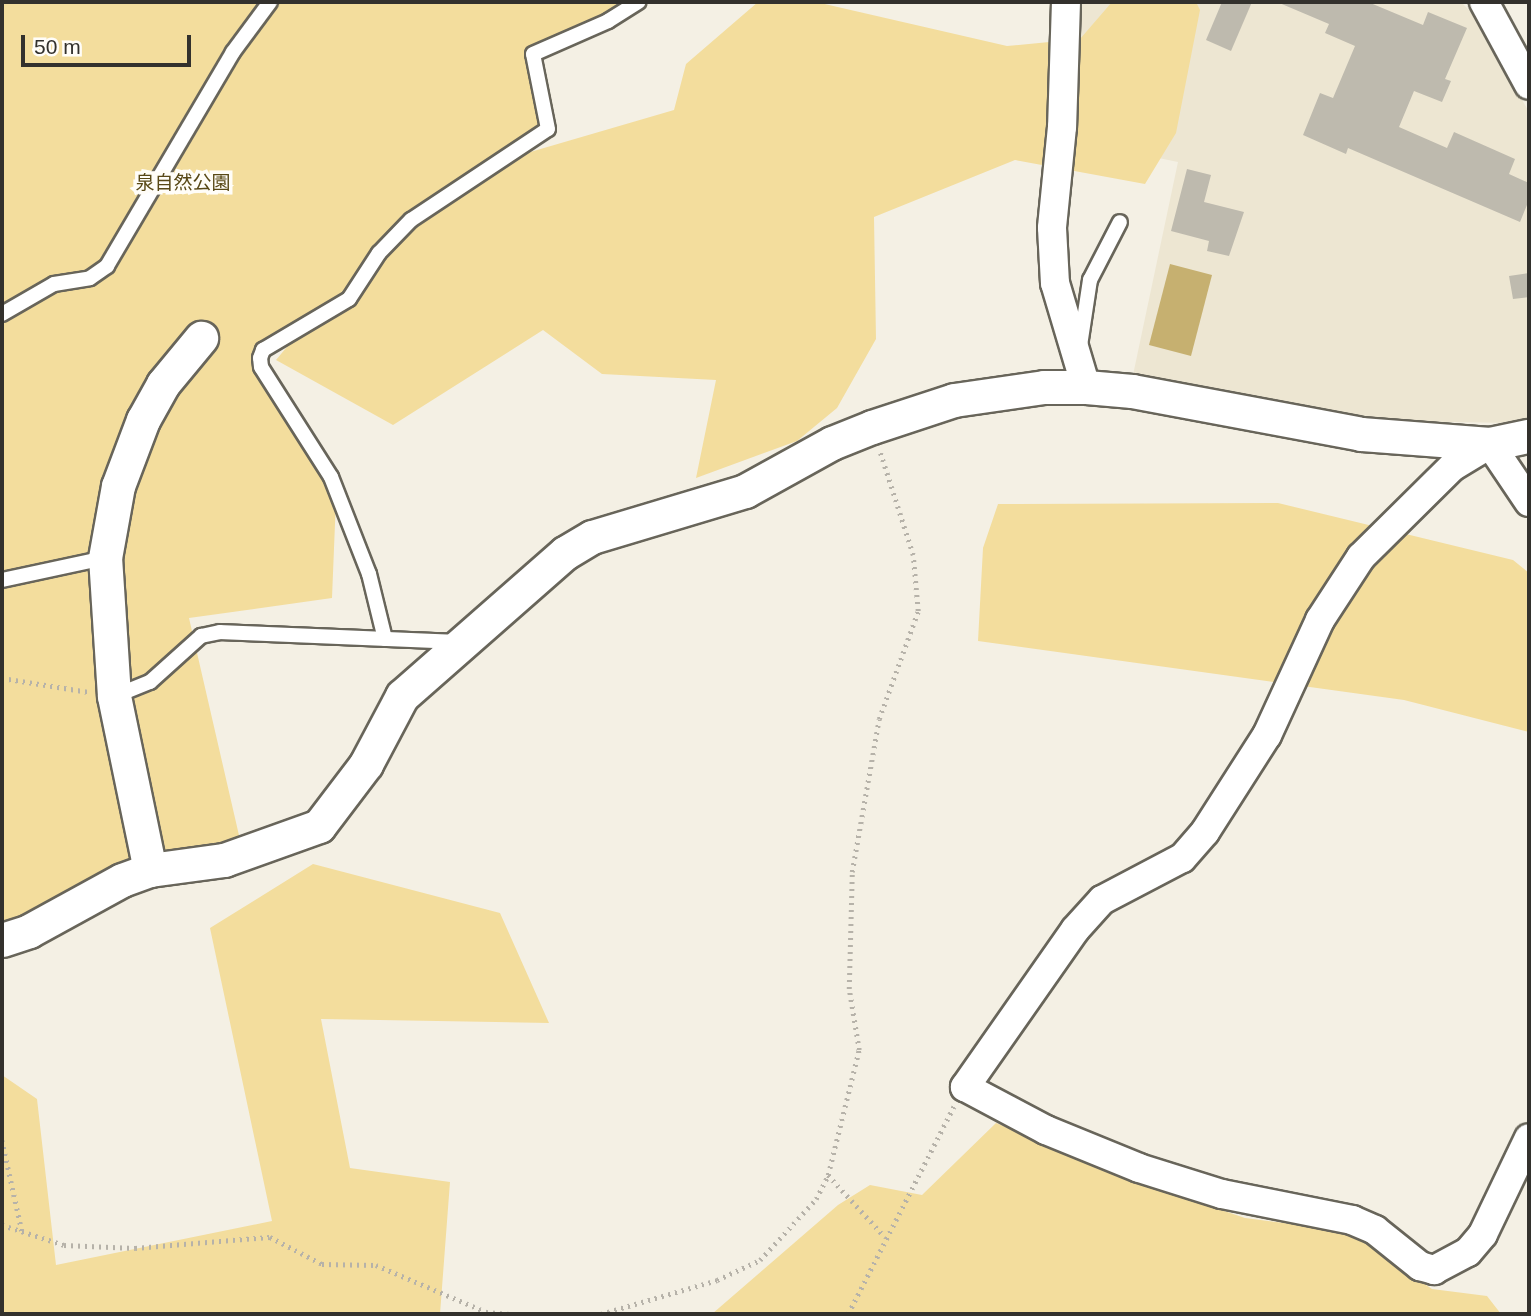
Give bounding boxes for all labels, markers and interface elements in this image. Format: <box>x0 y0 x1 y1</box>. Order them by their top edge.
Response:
scale bar <box>24 21 194 65</box>
text: 50 m <box>34 35 81 58</box>
park label: 泉自然公園 <box>136 172 230 194</box>

